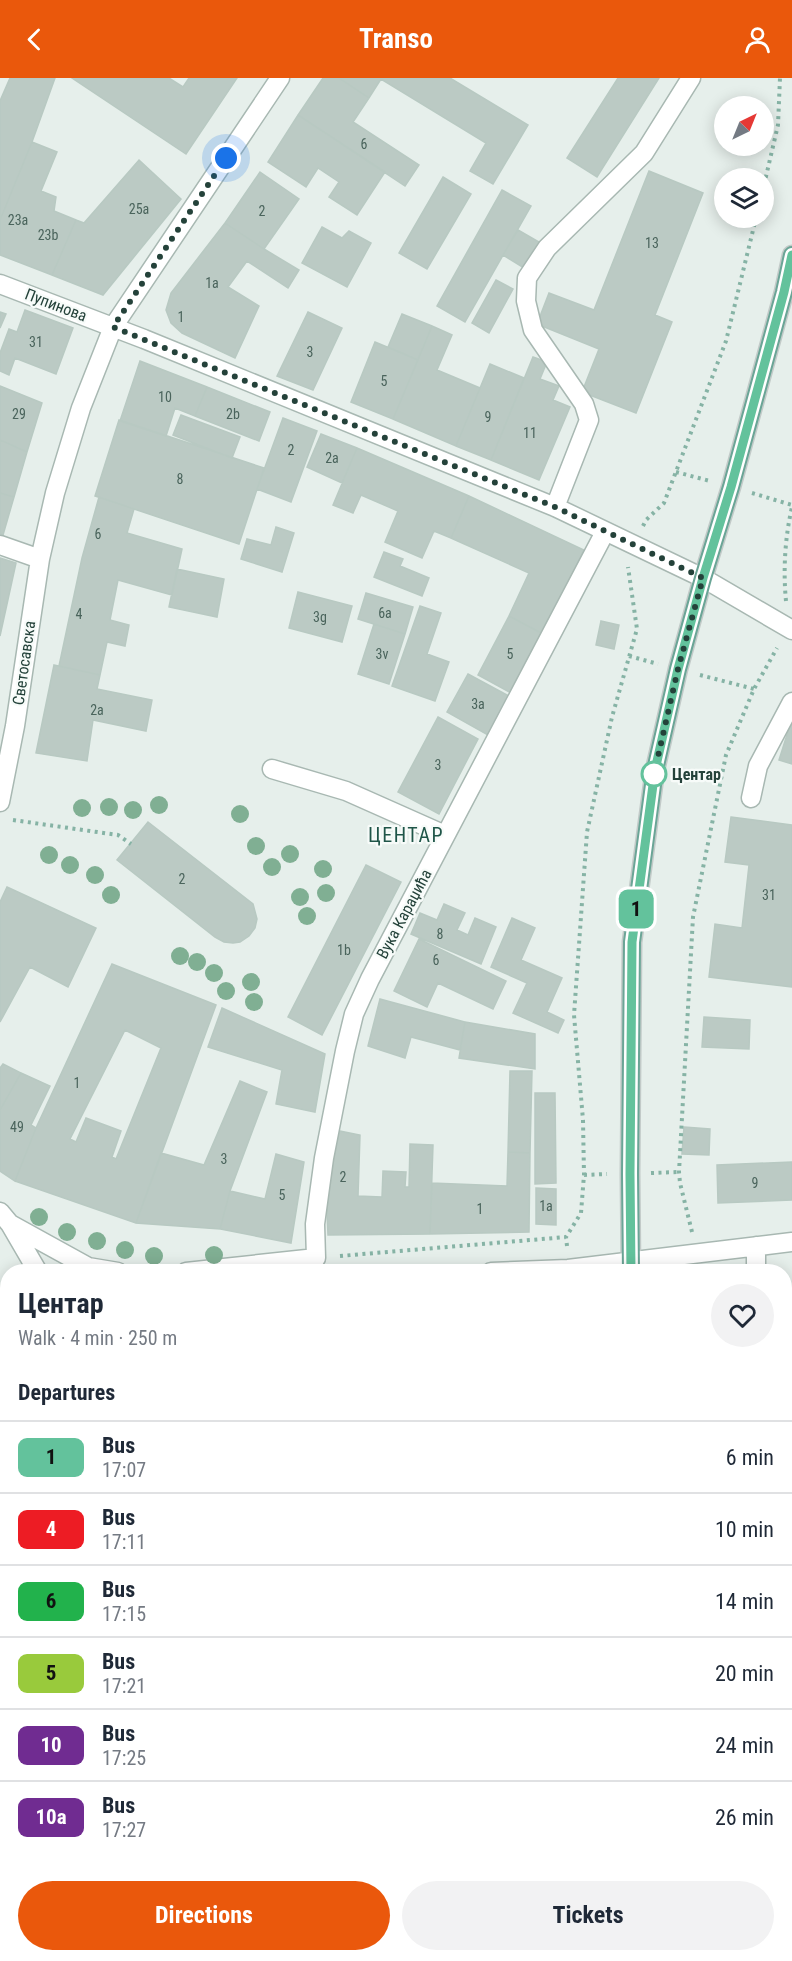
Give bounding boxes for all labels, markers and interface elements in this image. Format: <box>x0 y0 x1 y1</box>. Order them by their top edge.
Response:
icon: back <box>18 23 51 56</box>
text: Transo <box>359 23 433 55</box>
icon: person <box>741 23 774 56</box>
north arrow <box>714 96 774 156</box>
map controls <box>714 96 774 228</box>
house number: 6 <box>361 136 368 152</box>
your location <box>211 143 241 173</box>
button: layers <box>714 168 774 228</box>
house number: 25a <box>129 201 149 217</box>
house number: 2 <box>259 203 266 219</box>
house number: 23a <box>8 212 28 228</box>
house number: 23b <box>38 227 58 243</box>
house number: 13 <box>645 235 659 251</box>
house number: 1a <box>205 275 219 291</box>
street label: Пупинова <box>22 285 90 325</box>
house number: 1 <box>178 309 184 325</box>
house number: 31 <box>29 334 43 350</box>
house number: 3 <box>307 344 313 360</box>
house number: 5 <box>381 373 388 389</box>
house number: 10 <box>158 389 172 405</box>
house number: 29 <box>12 406 26 422</box>
house number: 2b <box>226 406 240 422</box>
house number: 9 <box>485 409 491 425</box>
house number: 11 <box>523 425 537 441</box>
house number: 2 <box>288 442 295 458</box>
house number: 2a <box>325 450 339 466</box>
house number: 8 <box>177 471 184 487</box>
house number: 6 <box>95 526 102 542</box>
house number: 6a <box>378 605 392 621</box>
house number: 4 <box>76 606 83 622</box>
house number: 3g <box>313 609 327 625</box>
street label: Светосавска <box>9 620 39 706</box>
house number: 3v <box>376 646 388 662</box>
house number: 5 <box>507 646 514 662</box>
house number: 3a <box>471 696 485 712</box>
house number: 2a <box>90 702 104 718</box>
house number: 3 <box>435 757 441 773</box>
marker: Центар <box>641 761 667 787</box>
place label: Центар <box>672 765 721 784</box>
district label: ЦЕНТАР <box>368 823 444 847</box>
street label: Вука Караџића <box>372 866 436 962</box>
house number: 2 <box>179 871 186 887</box>
house number: 31 <box>762 887 776 903</box>
line badge: 1 <box>616 890 656 928</box>
text: 1 <box>631 897 641 921</box>
house number: 8 <box>437 926 444 942</box>
house number: 1b <box>337 942 351 958</box>
house number: 6 <box>433 952 440 968</box>
house number: 1 <box>74 1075 80 1091</box>
house number: 49 <box>10 1119 24 1135</box>
house number: 3 <box>221 1151 227 1167</box>
house number: 2 <box>340 1169 347 1185</box>
house number: 9 <box>752 1175 758 1191</box>
house number: 5 <box>279 1187 286 1203</box>
house number: 1a <box>539 1198 553 1214</box>
house number: 1 <box>477 1201 483 1217</box>
button: heart <box>711 1284 774 1347</box>
text: Центар <box>18 1287 104 1320</box>
text: Walk · 4 min · 250 m <box>18 1326 177 1350</box>
text: Departures <box>18 1380 115 1405</box>
text: Bus <box>102 1433 135 1458</box>
text: 1 <box>46 1445 56 1469</box>
text: 6 min <box>726 1445 774 1470</box>
text: 17:07 <box>102 1458 146 1482</box>
text: Bus <box>102 1505 135 1530</box>
text: 4 <box>46 1517 56 1541</box>
text: 10 min <box>715 1517 774 1542</box>
text: 17:11 <box>102 1530 146 1554</box>
text: Bus <box>102 1577 135 1602</box>
text: 6 <box>46 1589 56 1613</box>
text: 14 min <box>715 1589 774 1614</box>
text: 17:15 <box>102 1602 146 1626</box>
text: Bus <box>102 1649 135 1674</box>
text: 5 <box>46 1661 56 1685</box>
text: 20 min <box>715 1661 774 1686</box>
text: 17:21 <box>102 1674 146 1698</box>
text: Bus <box>102 1721 135 1746</box>
text: 10 <box>40 1733 62 1757</box>
text: 24 min <box>715 1733 774 1758</box>
text: 17:25 <box>102 1746 146 1770</box>
text: Bus <box>102 1793 135 1818</box>
text: 10а <box>35 1805 67 1829</box>
text: 26 min <box>715 1805 774 1830</box>
text: 17:27 <box>102 1818 146 1842</box>
button: Directions <box>18 1881 390 1950</box>
button: Tickets <box>402 1881 774 1950</box>

